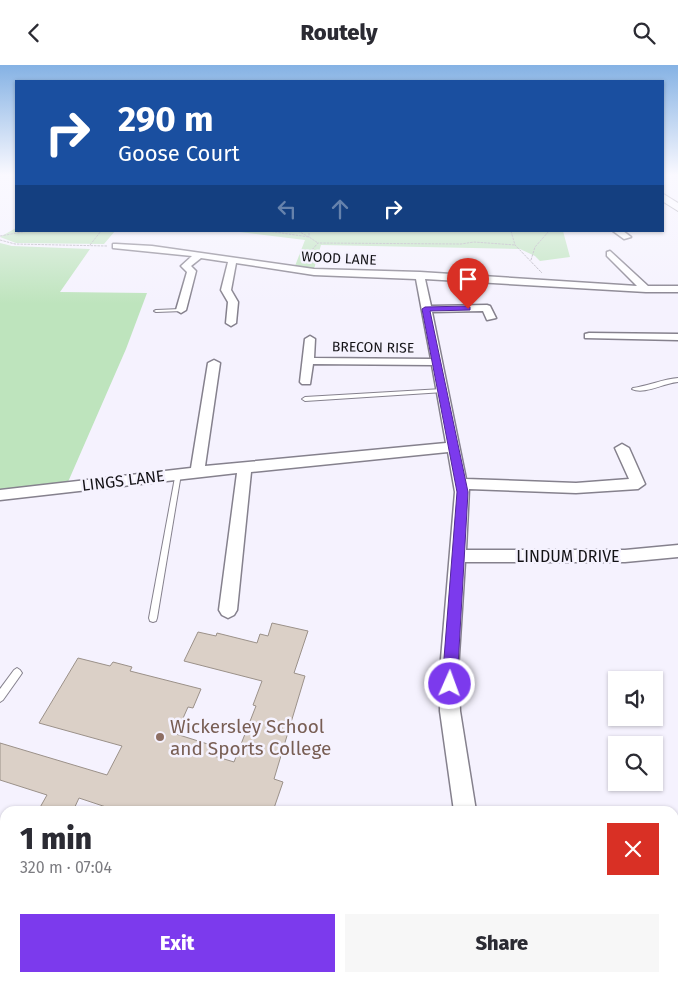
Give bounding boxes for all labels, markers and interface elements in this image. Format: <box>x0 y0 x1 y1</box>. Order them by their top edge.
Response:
icon: back <box>20 19 48 47</box>
text: Routely <box>300 19 378 46</box>
icon: search <box>630 19 658 47</box>
text: 290 m <box>118 98 214 140</box>
icon: right <box>35 100 100 165</box>
text: Goose Court <box>118 140 240 167</box>
icon: left <box>273 195 301 223</box>
icon: ahead <box>326 195 354 223</box>
icon: right <box>379 195 407 223</box>
street label: WOOD LANE <box>301 248 377 269</box>
pin <box>447 258 489 309</box>
icon: arrive <box>454 265 482 293</box>
street label: BRECON RISE <box>332 338 414 357</box>
street label: LINGS LANE <box>81 466 166 495</box>
street label: LINDUM DRIVE <box>516 547 620 566</box>
position arrow <box>423 657 475 709</box>
map controls <box>608 671 663 791</box>
button: sound <box>608 671 663 726</box>
place label: Wickersley School and Sports College <box>170 715 331 760</box>
marker: Wickersley School and Sports College <box>154 731 166 743</box>
button: search <box>608 736 663 791</box>
text: 1 min <box>20 821 92 857</box>
button: close <box>607 823 659 875</box>
text: 320 m · 07:04 <box>20 858 112 877</box>
button: Exit <box>20 914 335 972</box>
button: Share <box>345 914 659 972</box>

